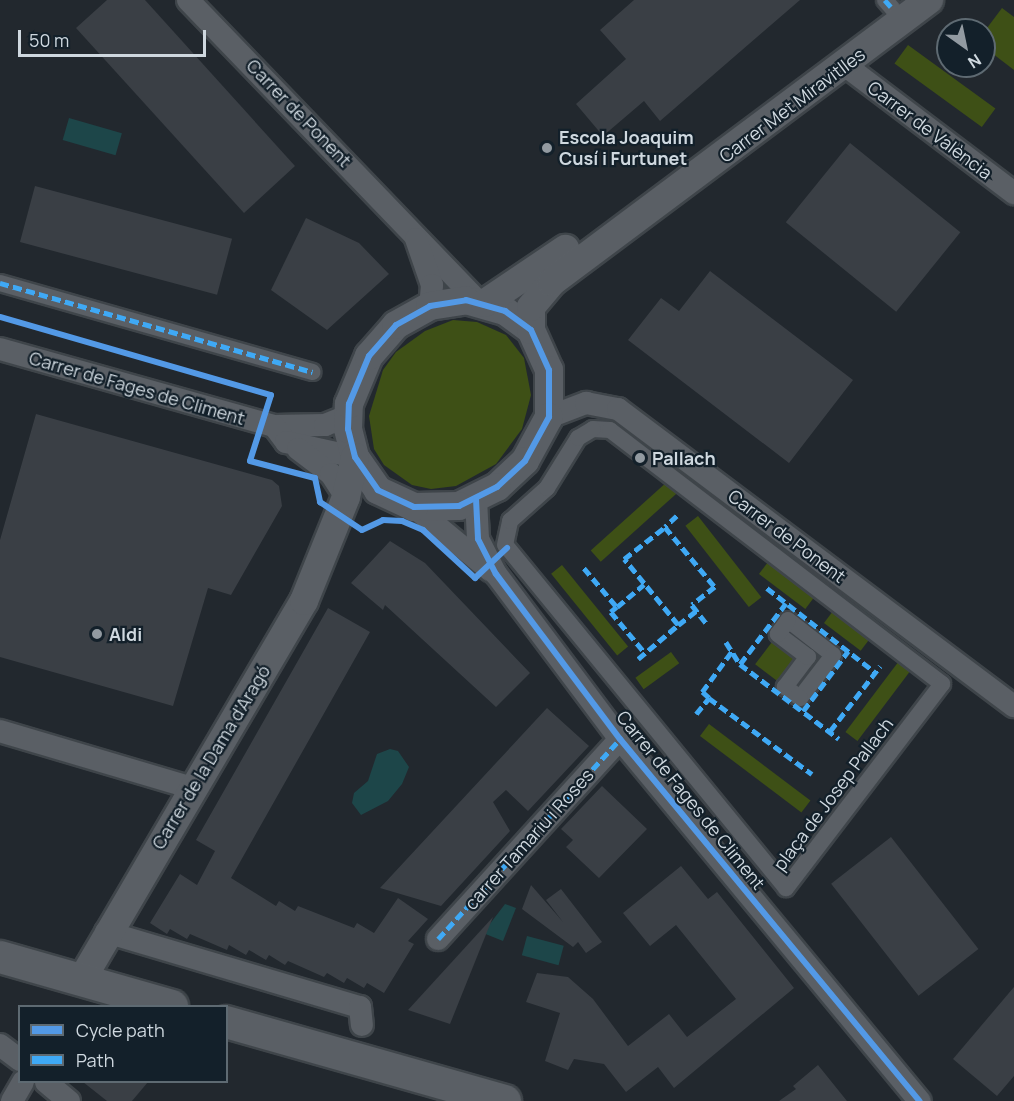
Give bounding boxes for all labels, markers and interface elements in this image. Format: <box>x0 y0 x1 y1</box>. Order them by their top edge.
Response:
scale bar <box>21 18 208 56</box>
north arrow <box>936 18 996 78</box>
text: 50 m <box>29 28 69 52</box>
street label: Carrer Met Miravitlles <box>715 43 869 167</box>
text: N <box>964 49 986 74</box>
street label: Carrer de Ponent <box>242 55 356 171</box>
street label: Carrer de València <box>864 76 996 184</box>
place label: Escola Joaquim Cusí i Furtunet <box>559 127 694 170</box>
marker: Escola Joaquim Cusí i Furtunet <box>540 141 554 155</box>
street label: Carrer de Fages de Climent <box>27 347 247 429</box>
place label: Pallach <box>652 447 716 469</box>
marker: Pallach <box>633 451 647 465</box>
street label: Carrer de Ponent <box>724 485 850 587</box>
place label: Aldi <box>109 623 142 645</box>
marker: Aldi <box>90 627 104 641</box>
street label: Carrer de la Dama d'Aragó <box>147 661 275 853</box>
street label: Carrer de Fages de Climent <box>612 706 770 894</box>
street label: plaça de Josep Pallach <box>769 713 897 875</box>
street label: carrer Tamariu i Roses <box>460 764 598 914</box>
legend <box>18 1005 228 1083</box>
text: Cycle path <box>76 1018 165 1042</box>
text: Path <box>76 1048 114 1072</box>

